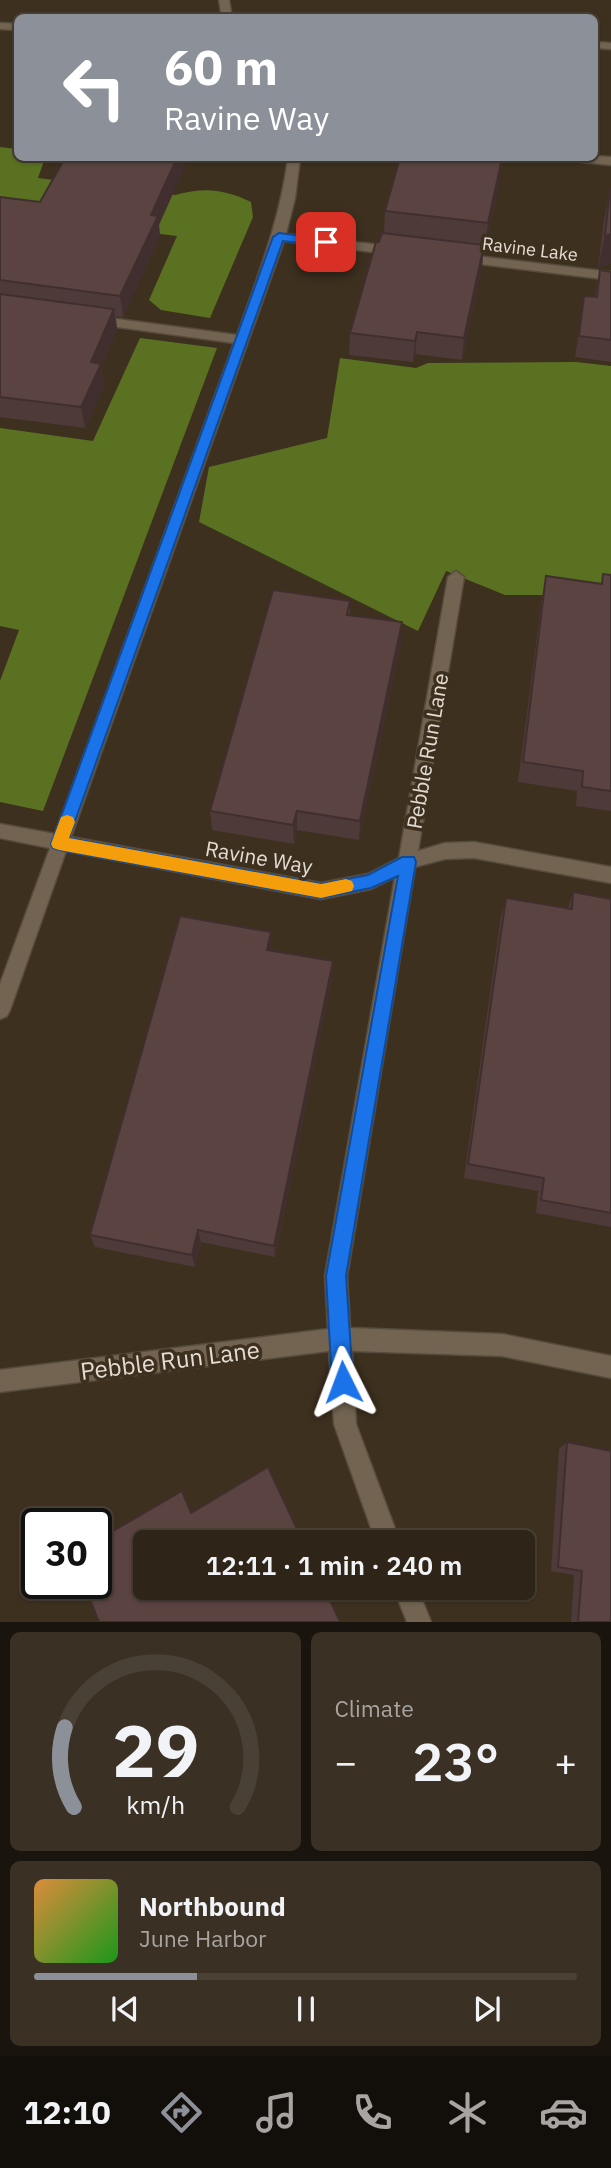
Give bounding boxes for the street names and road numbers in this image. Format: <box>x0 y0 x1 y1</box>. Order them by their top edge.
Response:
street label: Ravine Lake <box>481 232 579 266</box>
street label: Pebble Run Lane <box>400 671 454 831</box>
street label: Ravine Way <box>203 834 315 880</box>
street label: Pebble Run Lane <box>79 1333 261 1387</box>

